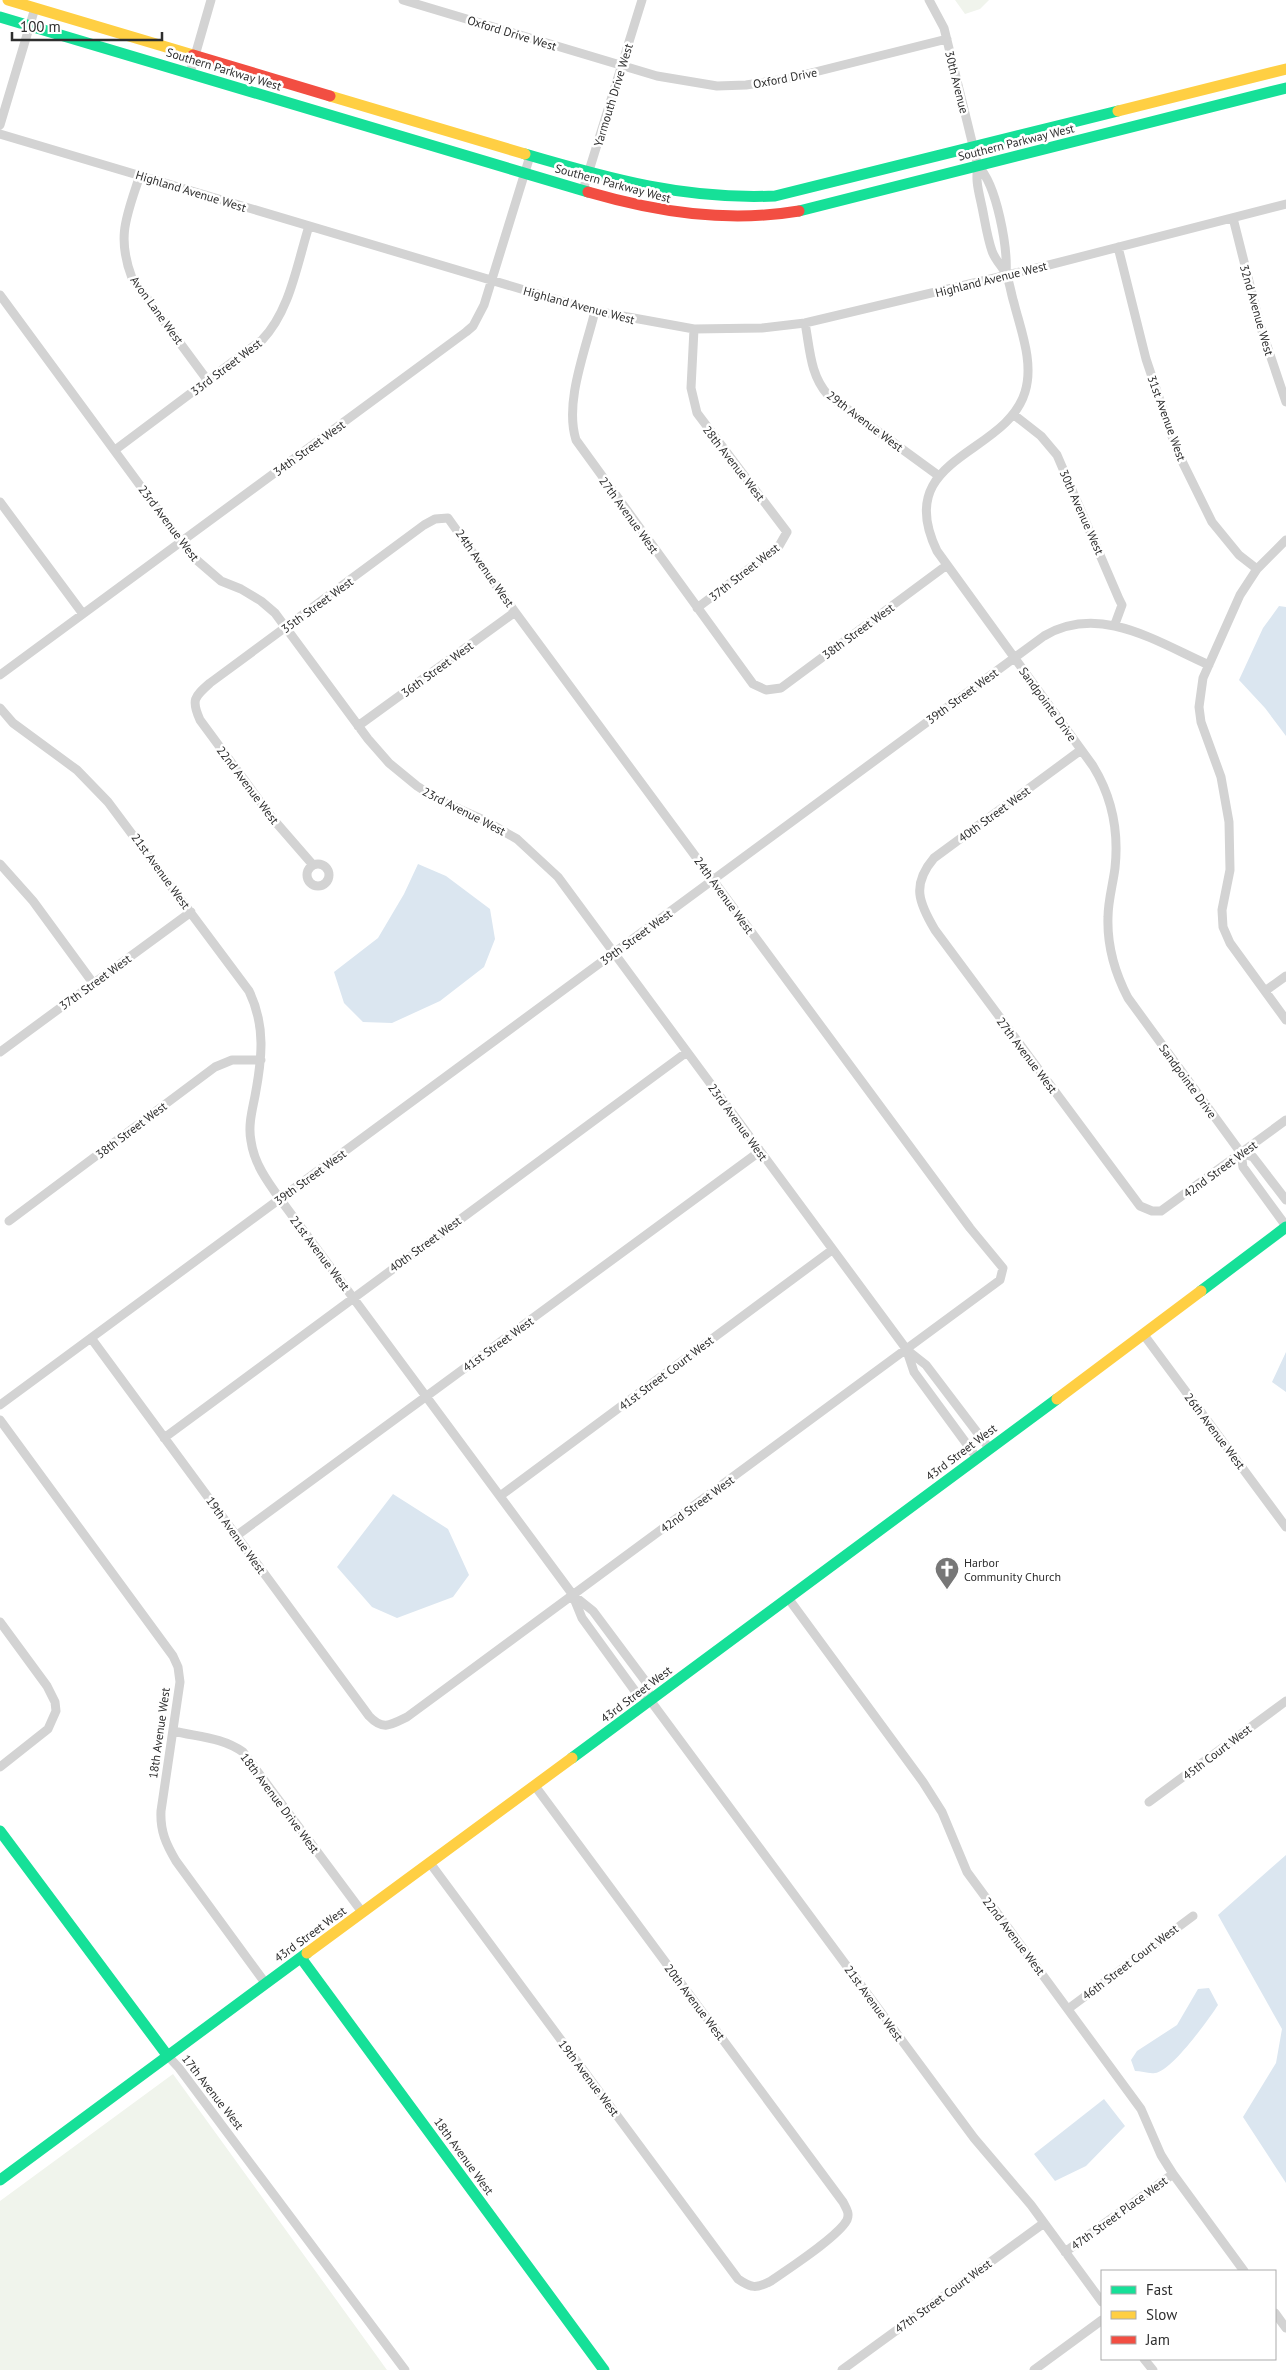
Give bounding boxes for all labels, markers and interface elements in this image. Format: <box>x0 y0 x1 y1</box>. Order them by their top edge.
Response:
scale bar <box>12 10 162 42</box>
street label: Oxford Drive West <box>466 12 558 54</box>
text: 100 m <box>20 17 61 36</box>
street label: Yarmouth Drive West <box>590 42 636 148</box>
street label: Southern Parkway West <box>165 44 283 94</box>
street label: 30th Avenue <box>942 49 972 115</box>
street label: Oxford Drive <box>752 64 818 92</box>
street label: Southern Parkway West <box>956 120 1076 164</box>
street label: Southern Parkway West <box>553 160 673 206</box>
street label: Highland Avenue West <box>134 167 248 215</box>
street label: Highland Avenue West <box>934 258 1048 300</box>
street label: 32nd Avenue West <box>1237 263 1277 357</box>
street label: Avon Lane West <box>127 273 187 347</box>
street label: Highland Avenue West <box>522 283 636 327</box>
street label: 33rd Street West <box>188 335 264 399</box>
street label: 31st Avenue West <box>1145 373 1189 463</box>
street label: 29th Avenue West <box>824 387 906 455</box>
street label: 34th Street West <box>270 417 348 479</box>
street label: 28th Avenue West <box>700 422 768 504</box>
street label: 30th Avenue West <box>1057 467 1107 557</box>
street label: 27th Avenue West <box>596 474 662 556</box>
street label: 23rd Avenue West <box>135 482 203 564</box>
street label: 24th Avenue West <box>453 526 517 610</box>
street label: 37th Street West <box>706 540 782 604</box>
street label: 35th Street West <box>278 574 356 636</box>
street label: 38th Street West <box>819 600 897 662</box>
street label: 36th Street West <box>398 638 476 700</box>
street label: Sandpointe Drive <box>1016 664 1080 744</box>
street label: 39th Street West <box>923 665 1001 727</box>
street label: 22nd Avenue West <box>214 743 282 827</box>
street label: 40th Street West <box>955 783 1033 845</box>
street label: 23rd Avenue West <box>420 784 508 838</box>
street label: 21st Avenue West <box>128 830 194 912</box>
street label: 24th Avenue West <box>691 854 757 936</box>
street label: 39th Street West <box>597 906 675 968</box>
street label: 37th Street West <box>56 951 134 1013</box>
street label: 27th Avenue West <box>994 1014 1060 1096</box>
street label: Sandpointe Drive <box>1156 1041 1220 1121</box>
street label: 23rd Avenue West <box>705 1081 771 1163</box>
street label: 38th Street West <box>92 1098 170 1162</box>
street label: 42nd Street West <box>1180 1137 1260 1201</box>
street label: 39th Street West <box>271 1146 349 1208</box>
street label: 21st Avenue West <box>287 1212 353 1294</box>
street label: 40th Street West <box>386 1213 464 1275</box>
street label: 41st Street West <box>460 1313 536 1375</box>
street label: 41st Street Court West <box>616 1332 716 1414</box>
street label: 26th Avenue West <box>1181 1390 1249 1472</box>
street label: 43rd Street West <box>923 1420 999 1484</box>
street label: 42nd Street West <box>657 1472 737 1536</box>
street label: 19th Avenue West <box>203 1494 269 1576</box>
place label: Harbor Community Church <box>964 1555 1061 1584</box>
church icon: Harbor Community Church <box>934 1556 960 1590</box>
street label: 43rd Street West <box>598 1662 674 1726</box>
street label: 18th Avenue West <box>145 1687 173 1779</box>
street label: 45th Court West <box>1180 1721 1254 1783</box>
street label: 18th Avenue Drive West <box>237 1750 323 1856</box>
street label: 22nd Avenue West <box>980 1894 1048 1978</box>
street label: 43rd Street West <box>271 1903 349 1965</box>
street label: 46th Street Court West <box>1079 1921 1181 2003</box>
street label: 20th Avenue West <box>661 1961 729 2043</box>
street label: 21st Avenue West <box>841 1962 907 2044</box>
street label: 19th Avenue West <box>555 2037 623 2119</box>
street label: 17th Avenue West <box>179 2051 247 2133</box>
street label: 18th Avenue West <box>431 2115 497 2197</box>
street label: 47th Street Place West <box>1068 2173 1170 2253</box>
street label: 47th Street Court West <box>892 2256 994 2336</box>
legend <box>1101 2270 1276 2360</box>
text: Fast <box>1146 2280 1173 2299</box>
text: Slow <box>1146 2305 1177 2324</box>
text: Jam <box>1145 2330 1170 2349</box>

